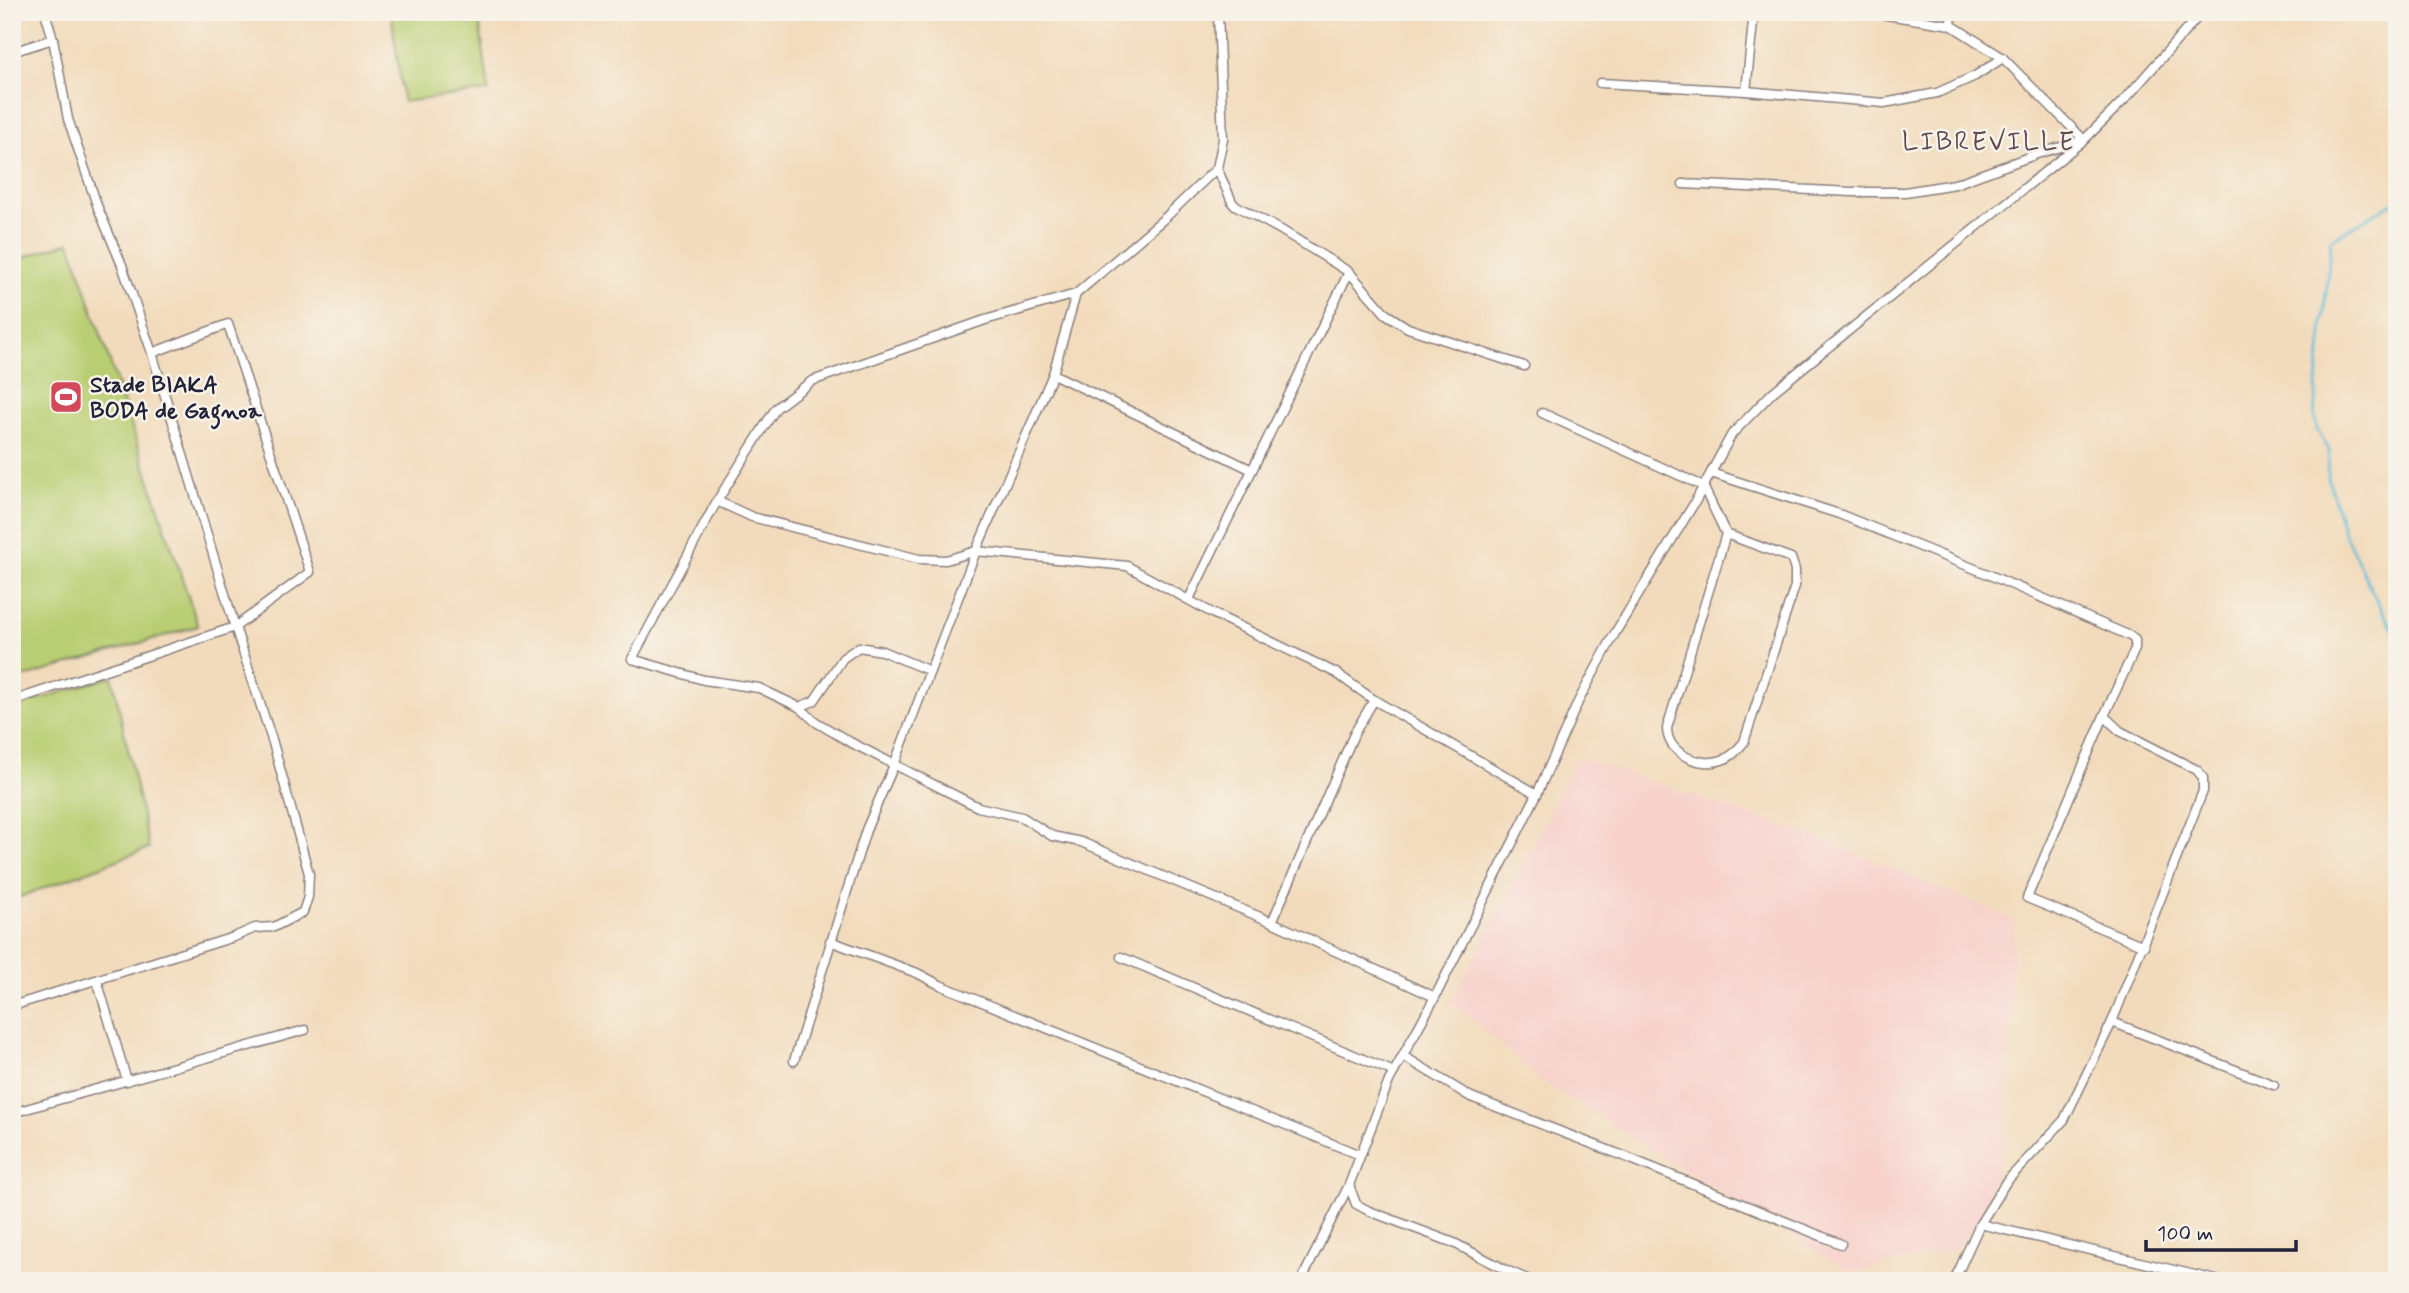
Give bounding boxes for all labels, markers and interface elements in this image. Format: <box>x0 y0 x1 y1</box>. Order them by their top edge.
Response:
district label: LIBREVILLE <box>1902 126 2076 160</box>
place label: Stade BIAKA BODA de Gagnoa <box>90 371 263 430</box>
sports icon: Stade BIAKA BODA de Gagnoa <box>47 378 85 416</box>
scale bar <box>2146 1209 2297 1253</box>
text: 100 m <box>2157 1220 2213 1248</box>

